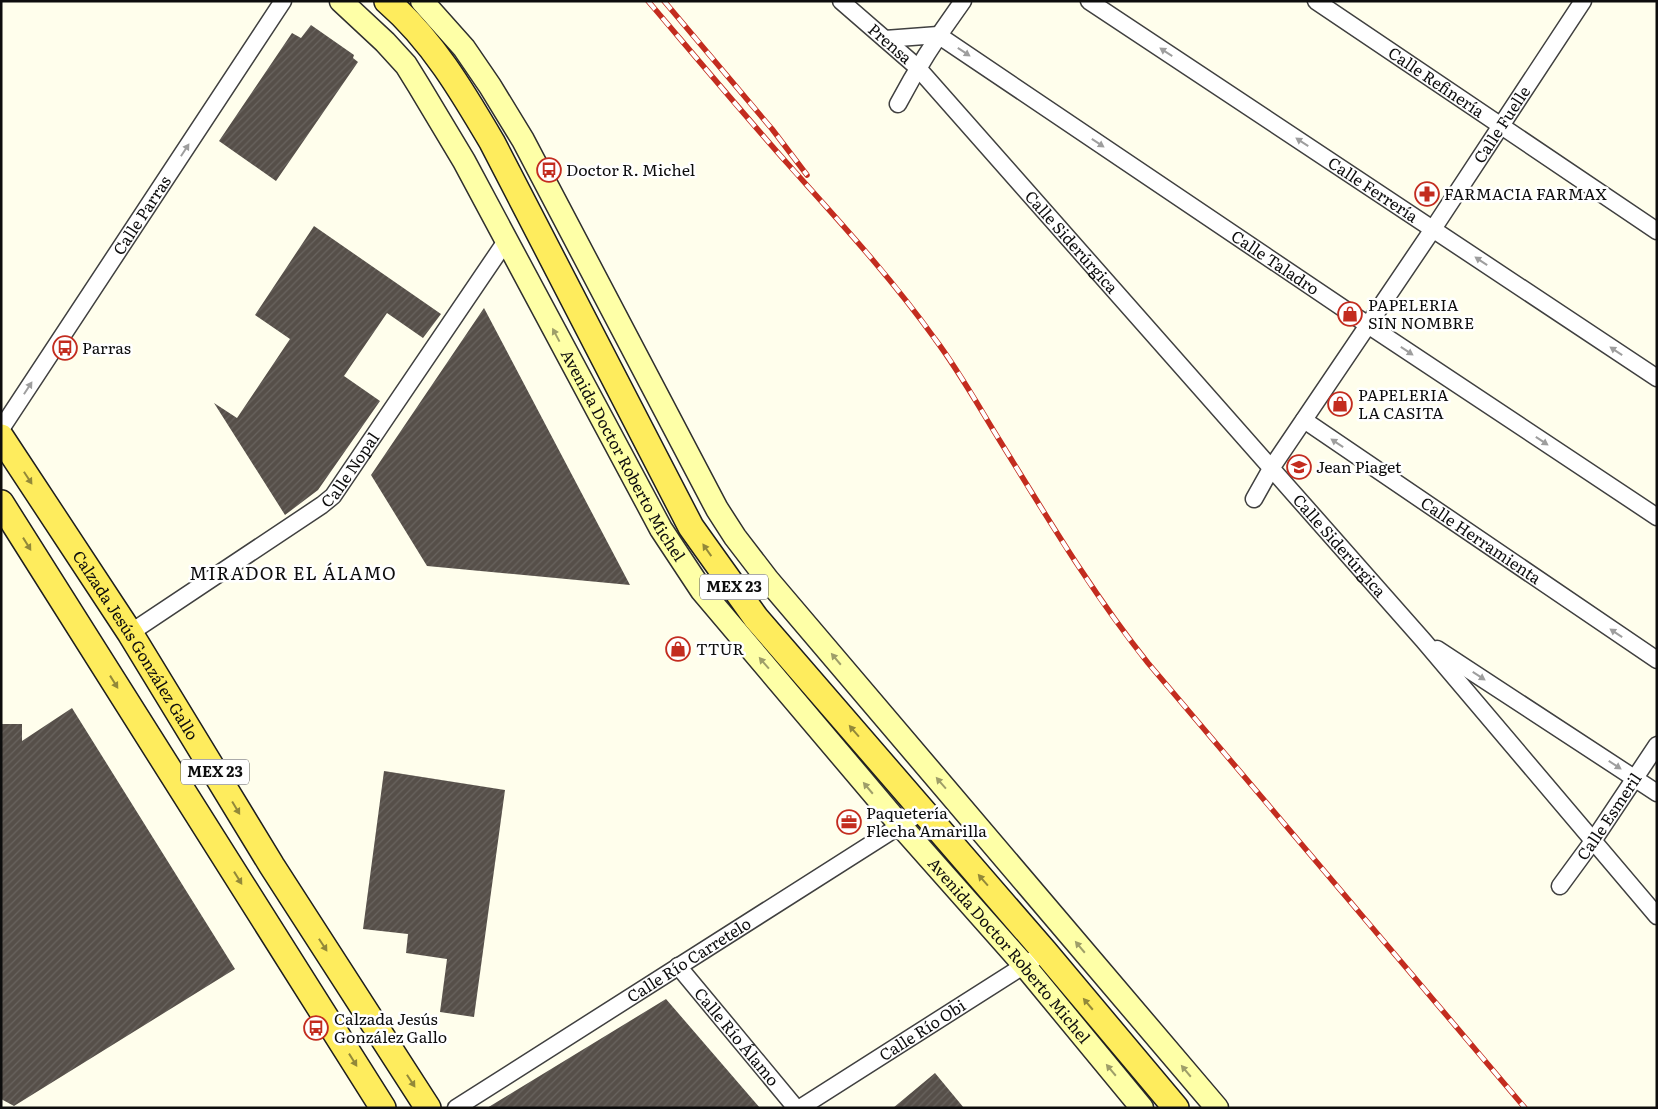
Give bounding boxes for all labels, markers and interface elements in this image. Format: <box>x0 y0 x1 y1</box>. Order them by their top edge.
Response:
street label: Prensa <box>863 17 918 69</box>
street label: Calle Refinería <box>1384 40 1490 123</box>
one-way arrow <box>957 47 970 57</box>
one-way arrow <box>1160 47 1173 57</box>
street label: Calle Fuelle <box>1467 81 1535 168</box>
one-way arrow <box>1295 137 1309 147</box>
one-way arrow <box>1092 138 1105 148</box>
one-way arrow <box>180 143 190 157</box>
street label: Calle Ferrería <box>1324 150 1424 228</box>
bus stop icon: Doctor R. Michel <box>536 157 562 183</box>
place label: Doctor R. Michel <box>566 157 695 181</box>
street label: Calle Parras <box>106 170 176 259</box>
pharmacy icon: FARMACIA FARMAX <box>1414 181 1440 207</box>
place label: FARMACIA FARMAX <box>1444 181 1608 205</box>
street label: Calle Siderúrgica <box>1020 184 1125 298</box>
street label: Calle Taladro <box>1227 223 1325 300</box>
one-way arrow <box>1474 256 1488 266</box>
place label: PAPELERIA SIN NOMBRE <box>1368 292 1474 334</box>
shop icon: PAPELERIA SIN NOMBRE <box>1337 301 1363 327</box>
one-way arrow <box>552 328 560 342</box>
bus stop icon: Parras <box>52 335 78 361</box>
place label: Parras <box>82 335 131 359</box>
street label: Avenida Doctor Roberto Michel <box>556 345 692 565</box>
one-way arrow <box>1609 346 1623 356</box>
one-way arrow <box>1400 347 1414 356</box>
one-way arrow <box>23 381 33 395</box>
place label: PAPELERIA LA CASITA <box>1358 382 1449 424</box>
shop icon: PAPELERIA LA CASITA <box>1327 391 1353 417</box>
street label: Calle Nopal <box>315 427 384 513</box>
one-way arrow <box>1536 437 1549 446</box>
one-way arrow <box>1331 438 1344 448</box>
school or university icon: Jean Piaget <box>1286 454 1312 480</box>
place label: Jean Piaget <box>1316 454 1402 478</box>
one-way arrow <box>23 471 33 485</box>
street label: Calle Siderúrgica <box>1288 488 1393 602</box>
street label: Calle Herramienta <box>1417 490 1547 589</box>
one-way arrow <box>23 538 32 551</box>
one-way arrow <box>702 543 712 557</box>
street label: Calzada Jesús González Gallo <box>68 545 205 744</box>
district label: MIRADOR EL ÁLAMO <box>189 559 397 586</box>
road number: MEX 23 <box>700 574 768 600</box>
one-way arrow <box>1610 628 1623 638</box>
shop icon: TTUR <box>665 636 691 662</box>
place label: TTUR <box>696 636 745 660</box>
one-way arrow <box>830 653 841 666</box>
one-way arrow <box>758 657 769 670</box>
one-way arrow <box>1472 671 1485 681</box>
one-way arrow <box>109 675 119 688</box>
one-way arrow <box>848 724 859 737</box>
road number: MEX 23 <box>181 760 249 784</box>
one-way arrow <box>1608 760 1621 769</box>
street label: Calle Esmeril <box>1570 767 1646 865</box>
one-way arrow <box>936 776 947 789</box>
one-way arrow <box>863 781 874 794</box>
place label: Paquetería Flecha Amarilla <box>866 800 987 842</box>
one-way arrow <box>232 801 241 814</box>
office icon: Paquetería Flecha Amarilla <box>836 809 862 835</box>
street label: Avenida Doctor Roberto Michel <box>923 852 1097 1048</box>
one-way arrow <box>234 872 243 885</box>
one-way arrow <box>977 874 988 887</box>
street label: Calle Río Carretelo <box>622 911 755 1008</box>
one-way arrow <box>318 938 328 952</box>
one-way arrow <box>1075 941 1086 954</box>
street label: Calle Río Álamo <box>689 982 786 1091</box>
street label: Calle Río Obi <box>874 993 970 1066</box>
one-way arrow <box>1083 997 1094 1010</box>
place label: Calzada Jesús González Gallo <box>334 1006 447 1048</box>
bus stop icon: Calzada Jesús González Gallo <box>303 1015 329 1041</box>
one-way arrow <box>348 1053 358 1067</box>
one-way arrow <box>1180 1064 1191 1077</box>
one-way arrow <box>1105 1065 1117 1077</box>
one-way arrow <box>406 1075 416 1088</box>

